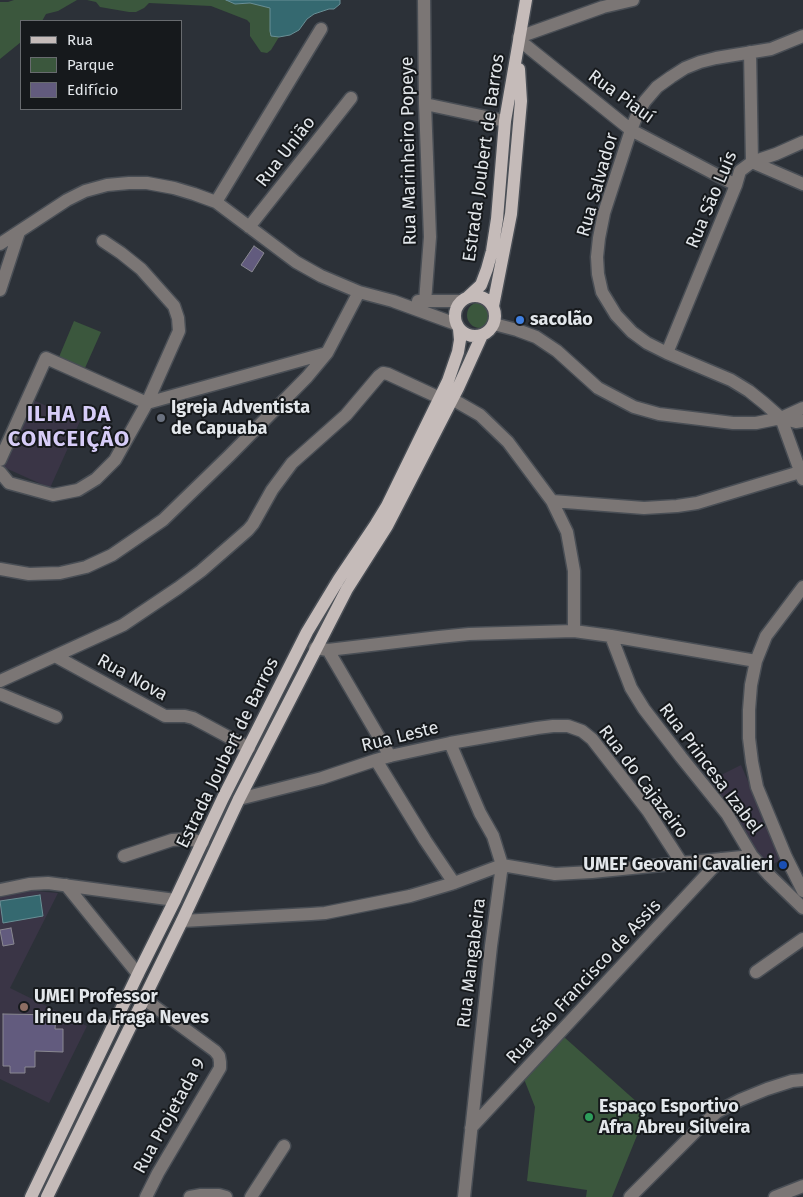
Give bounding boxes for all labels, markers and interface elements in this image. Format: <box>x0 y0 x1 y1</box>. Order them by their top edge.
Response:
legend <box>20 20 182 110</box>
text: Rua <box>67 31 93 49</box>
street label: Estrada Joubert de Barros <box>459 53 509 263</box>
text: Parque <box>67 56 114 74</box>
street label: Rua Marinheiro Popeye <box>397 56 421 246</box>
street label: Rua Piauí <box>584 66 658 128</box>
text: Edifício <box>67 81 118 99</box>
street label: Rua União <box>252 112 320 192</box>
street label: Rua Salvador <box>573 131 623 239</box>
street label: Rua São Luís <box>682 148 742 252</box>
place label: sacolão <box>530 309 593 331</box>
marker: sacolão <box>514 314 526 326</box>
place label: Igreja Adventista de Capuaba <box>171 397 310 439</box>
district label: ILHA DA CONCEIÇÃO <box>7 402 131 454</box>
marker: Igreja Adventista de Capuaba <box>155 412 167 424</box>
street label: Rua Nova <box>93 650 171 706</box>
street label: Estrada Joubert de Barros <box>172 654 284 852</box>
street label: Rua Princesa Izabel <box>654 699 766 839</box>
street label: Rua Leste <box>359 717 441 757</box>
street label: Rua do Cajazeiro <box>593 721 693 843</box>
place label: UMEF Geovani Cavalieri <box>583 854 773 876</box>
marker: UMEF Geovani Cavalieri <box>777 859 789 871</box>
street label: Rua São Francisco de Assis <box>502 895 666 1069</box>
street label: Rua Mangabeira <box>453 897 491 1029</box>
place label: UMEI Professor Irineu da Fraga Neves <box>34 986 209 1028</box>
marker: UMEI Professor Irineu da Fraga Neves <box>18 1001 30 1013</box>
street label: Rua Projetada 9 <box>129 1054 211 1178</box>
place label: Espaço Esportivo Afra Abreu Silveira <box>599 1096 750 1138</box>
marker: Espaço Esportivo Afra Abreu Silveira <box>583 1111 595 1123</box>

